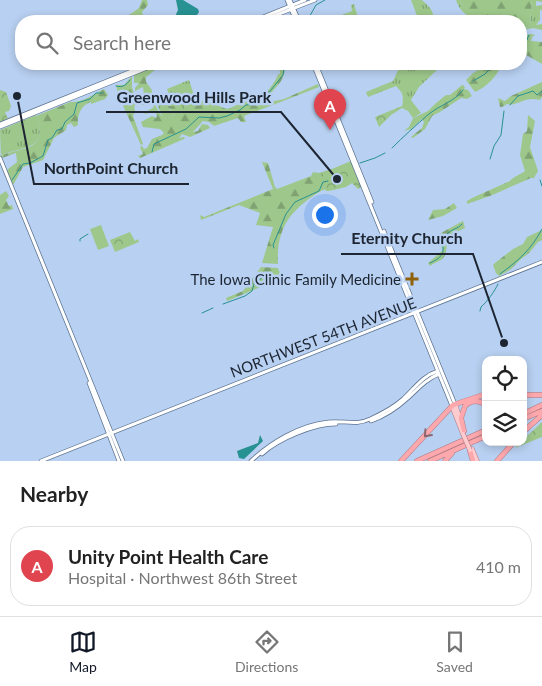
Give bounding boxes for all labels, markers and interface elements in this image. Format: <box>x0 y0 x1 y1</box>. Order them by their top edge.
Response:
search box <box>15 15 527 70</box>
icon: search <box>33 29 61 57</box>
text: Search here <box>73 31 171 54</box>
callout: Greenwood Hills Park <box>106 81 281 112</box>
text: Greenwood Hills Park <box>117 87 272 106</box>
pin: A <box>314 89 346 130</box>
callout: NorthPoint Church <box>34 153 189 184</box>
text: NorthPoint Church <box>44 158 178 177</box>
your location <box>312 202 338 228</box>
callout: Eternity Church <box>341 223 473 254</box>
text: Eternity Church <box>351 228 463 247</box>
place label: The Iowa Clinic Family Medicine <box>190 270 401 288</box>
marker: The Iowa Clinic Family Medicine <box>405 272 419 286</box>
street label: NORTHWEST 54TH AVENUE <box>227 293 419 381</box>
map controls <box>482 356 527 446</box>
button: locate <box>482 356 527 401</box>
button: layers <box>482 401 527 446</box>
one-way arrow <box>424 429 433 438</box>
text: Nearby <box>20 481 88 506</box>
text: Unity Point Health Care <box>68 545 268 568</box>
text: A <box>31 557 43 576</box>
text: 410 m <box>476 557 521 576</box>
text: Hospital · Northwest 86th Street <box>68 568 297 587</box>
tab: Map <box>69 628 97 675</box>
tab: Directions <box>235 628 298 675</box>
tab: Saved <box>436 628 473 675</box>

